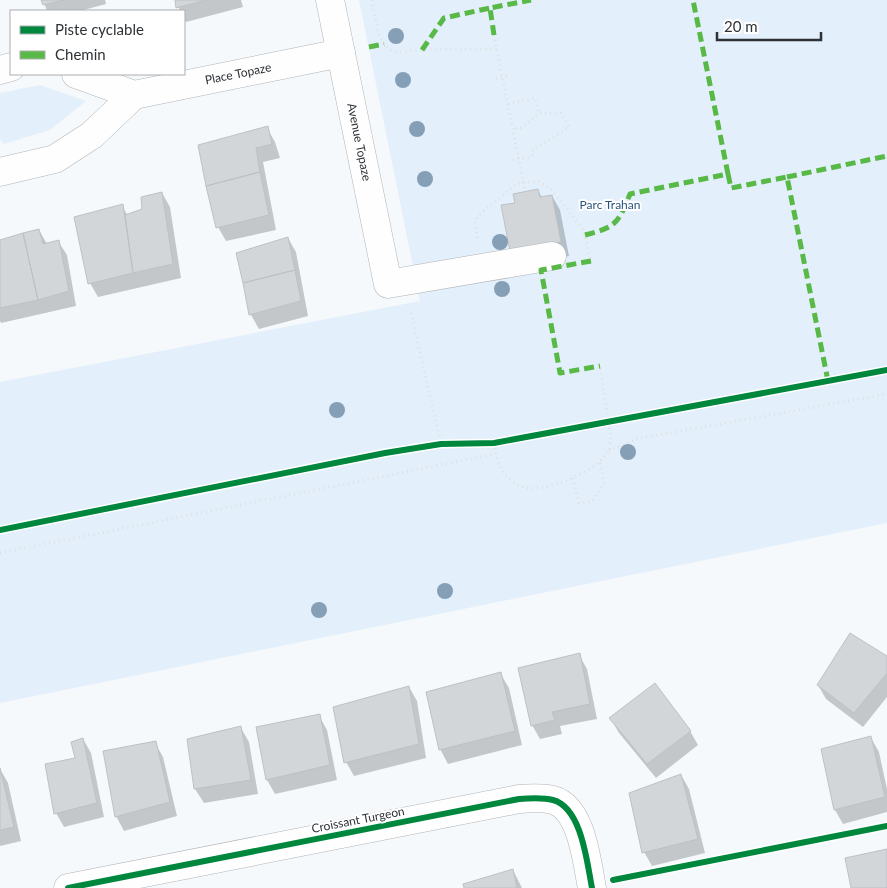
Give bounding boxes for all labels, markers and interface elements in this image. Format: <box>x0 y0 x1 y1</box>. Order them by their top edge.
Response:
legend <box>10 10 185 75</box>
scale bar <box>717 10 821 42</box>
text: 20 m <box>724 17 758 35</box>
text: Piste cyclable <box>55 20 144 38</box>
text: Chemin <box>55 45 106 63</box>
street label: Place Topaze <box>204 59 273 87</box>
street label: Avenue Topaze <box>344 102 375 182</box>
park label: Parc Trahan <box>580 197 640 212</box>
street label: Croissant Turgeon <box>310 803 406 836</box>

